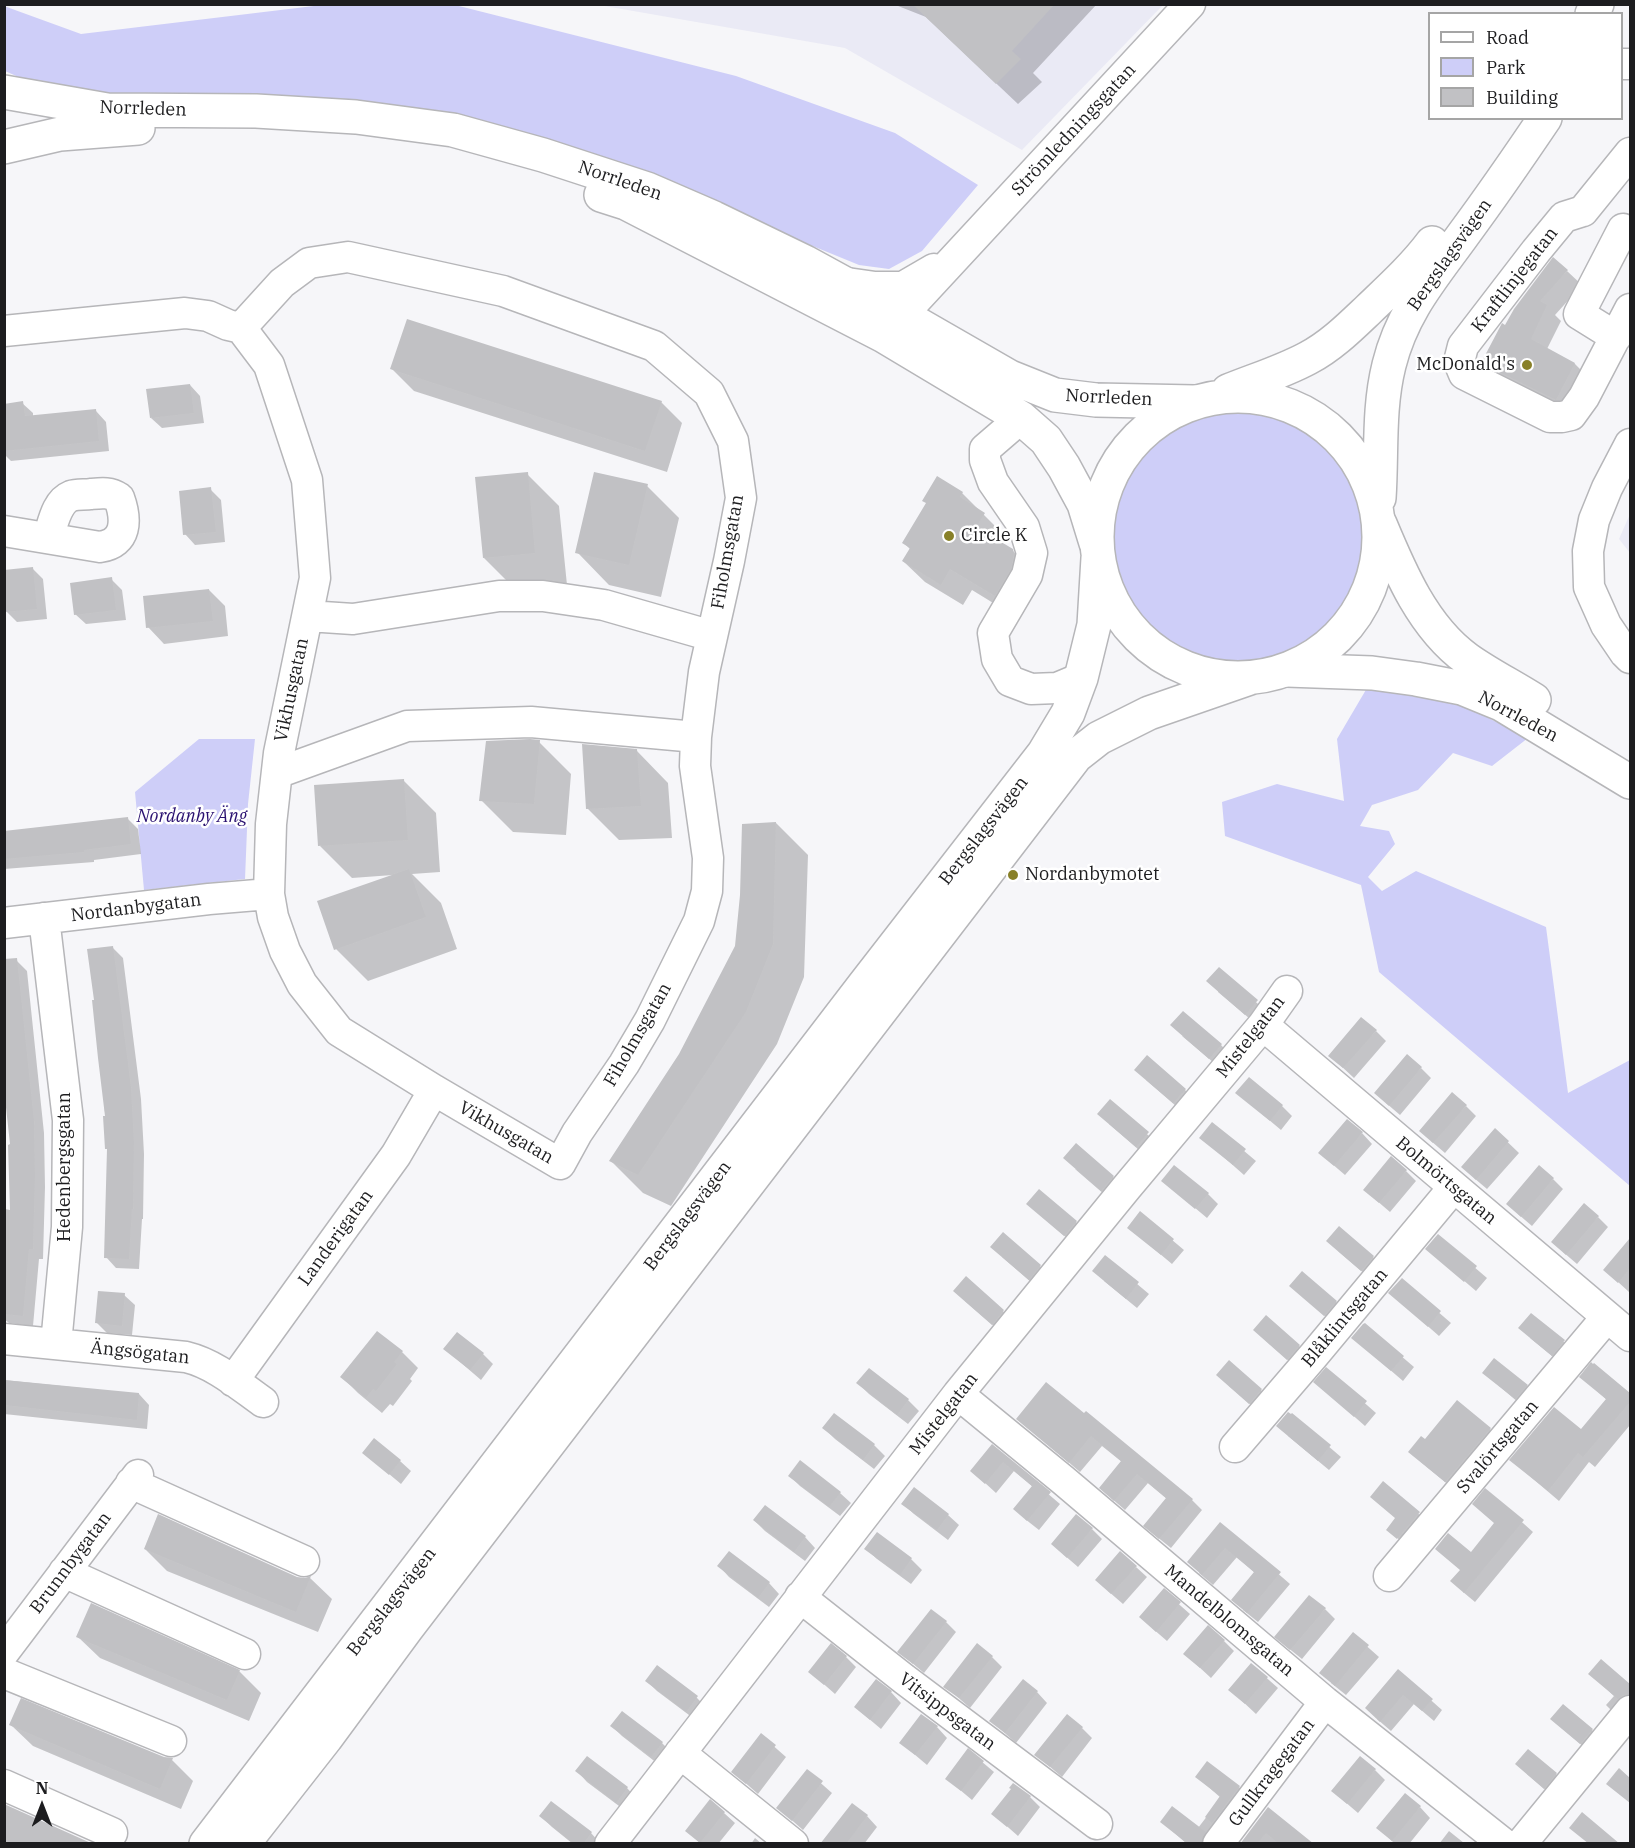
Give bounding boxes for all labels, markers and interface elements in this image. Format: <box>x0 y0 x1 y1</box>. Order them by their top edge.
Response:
legend <box>1428 12 1623 120</box>
text: Road <box>1486 26 1529 49</box>
text: Park <box>1486 56 1525 79</box>
street label: Strömledningsgatan <box>1007 60 1141 200</box>
text: Building <box>1486 86 1558 109</box>
street label: Norrleden <box>99 97 187 121</box>
street label: Norrleden <box>575 157 665 205</box>
street label: Bergslagsvägen <box>1403 195 1497 315</box>
street label: Kraftlinjegatan <box>1467 223 1563 337</box>
place label: McDonald's <box>1416 354 1515 376</box>
marker: McDonald's <box>1520 358 1534 372</box>
street label: Norrleden <box>1065 385 1153 411</box>
street label: Fiholmsgatan <box>707 493 749 611</box>
place label: Circle K <box>961 525 1028 547</box>
marker: Circle K <box>942 529 956 543</box>
street label: Vikhusgatan <box>270 636 314 744</box>
street label: Norrleden <box>1474 687 1562 747</box>
street label: Bergslagsvägen <box>935 772 1033 890</box>
park label: Nordanby Äng <box>137 806 247 828</box>
place label: Nordanbymotet <box>1025 864 1159 886</box>
marker: Nordanbymotet <box>1006 868 1020 882</box>
street label: Nordanbygatan <box>70 889 202 927</box>
street label: Fiholmsgatan <box>600 979 676 1091</box>
street label: Mistelgatan <box>1212 992 1290 1082</box>
street label: Hedenbergsgatan <box>54 1092 76 1242</box>
street label: Vikhusgatan <box>455 1097 557 1169</box>
street label: Bolmörtsgatan <box>1391 1133 1501 1229</box>
street label: Bergslagsvägen <box>640 1157 736 1275</box>
street label: Landerigatan <box>294 1186 378 1290</box>
street label: Blåklintsgatan <box>1297 1264 1393 1372</box>
street label: Ängsögatan <box>89 1337 191 1369</box>
street label: Mistelgatan <box>905 1369 983 1459</box>
street label: Svalörtsgatan <box>1453 1396 1543 1498</box>
street label: Brunnbygatan <box>26 1508 116 1618</box>
street label: Bergslagsvägen <box>343 1543 441 1661</box>
street label: Mandelblomsgatan <box>1160 1561 1298 1681</box>
street label: Vitsippsgatan <box>894 1669 1000 1755</box>
street label: Gullkragegatan <box>1224 1715 1320 1831</box>
north arrow <box>12 1776 72 1836</box>
text: N <box>36 1778 48 1798</box>

